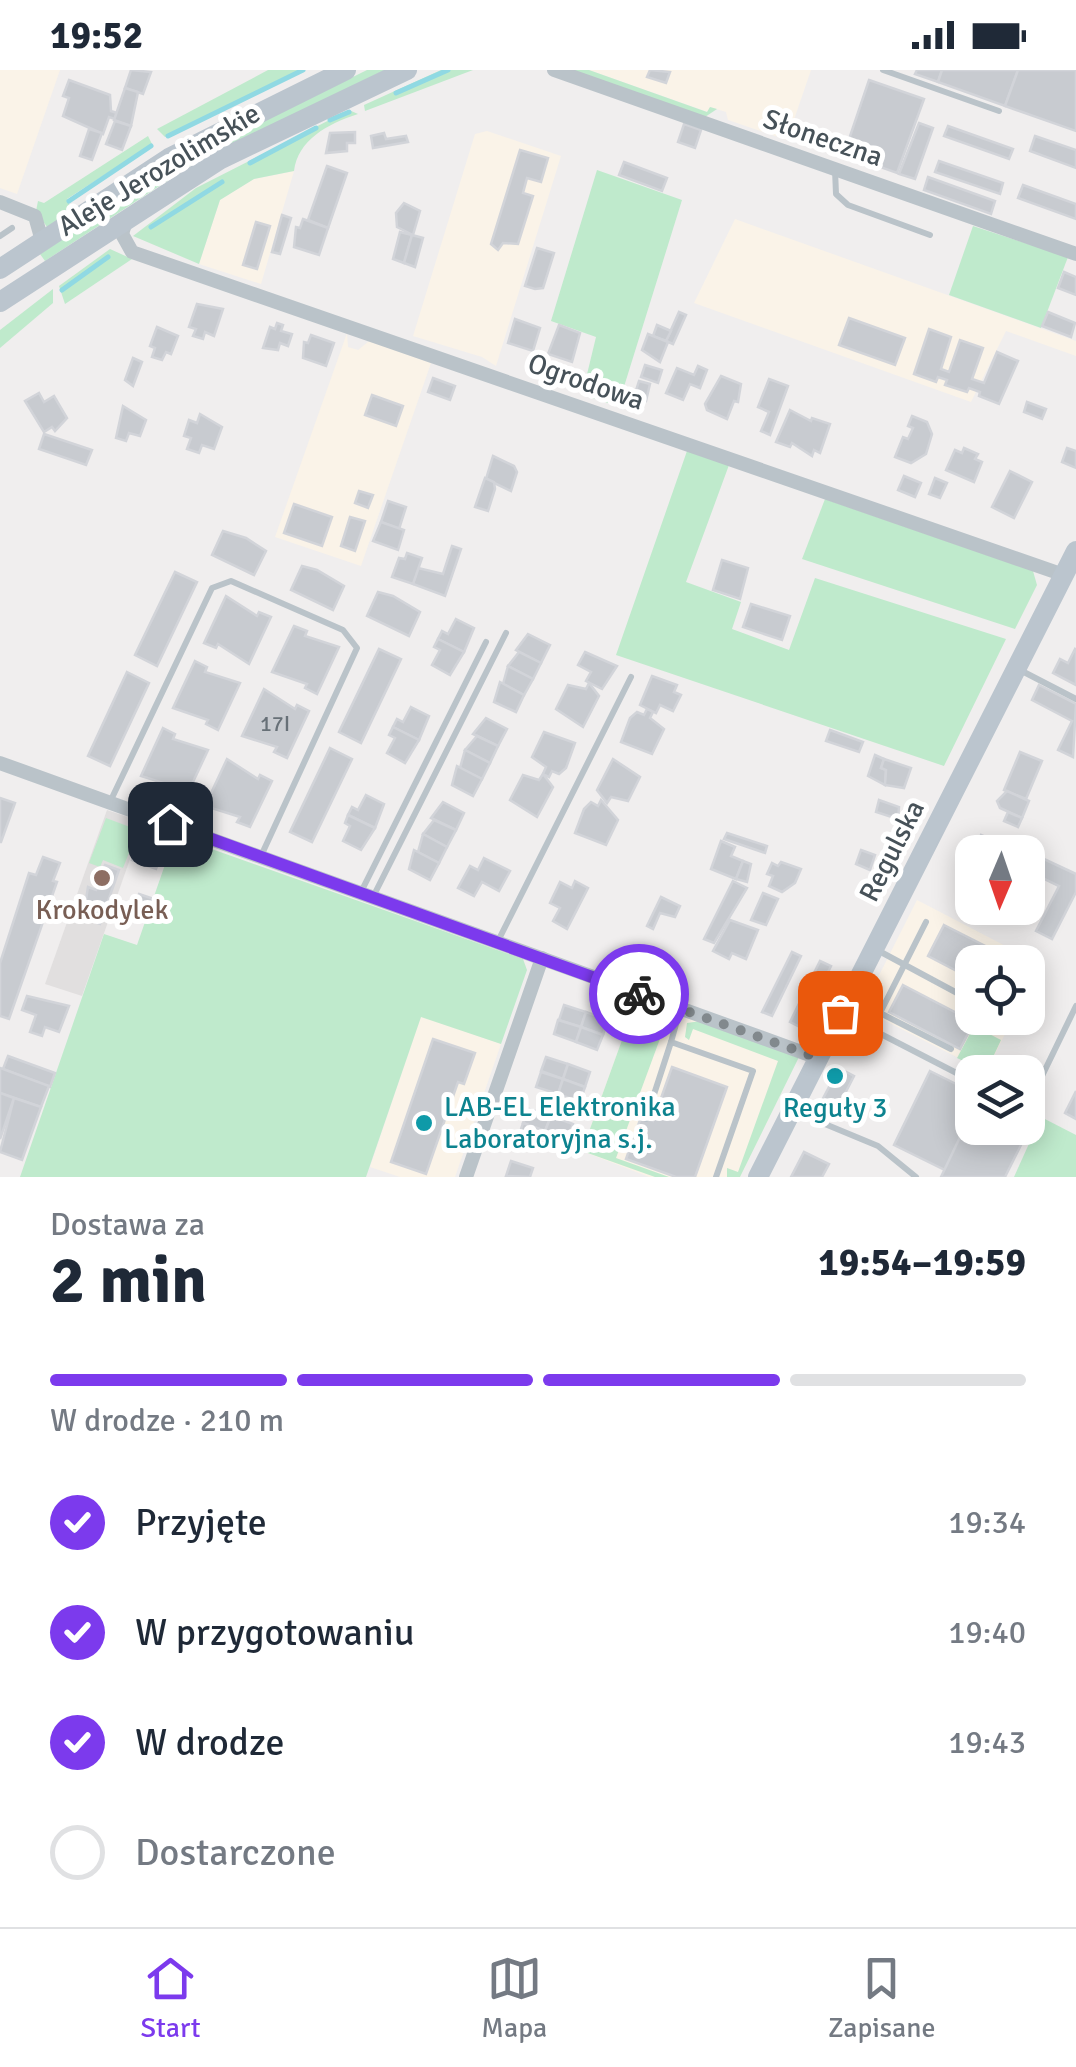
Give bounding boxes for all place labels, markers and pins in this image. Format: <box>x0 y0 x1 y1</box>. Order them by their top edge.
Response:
pin <box>128 782 213 867</box>
marker: Krokodylek <box>91 867 113 889</box>
place label: Krokodylek <box>36 893 169 927</box>
pin <box>798 971 883 1056</box>
marker: Reguły 3 <box>824 1065 846 1087</box>
place label: LAB-EL Elektronika Laboratoryjna s.j. <box>444 1090 676 1156</box>
place label: Reguły 3 <box>783 1091 887 1125</box>
marker: LAB-EL Elektronika Laboratoryjna s.j. <box>413 1112 435 1134</box>

